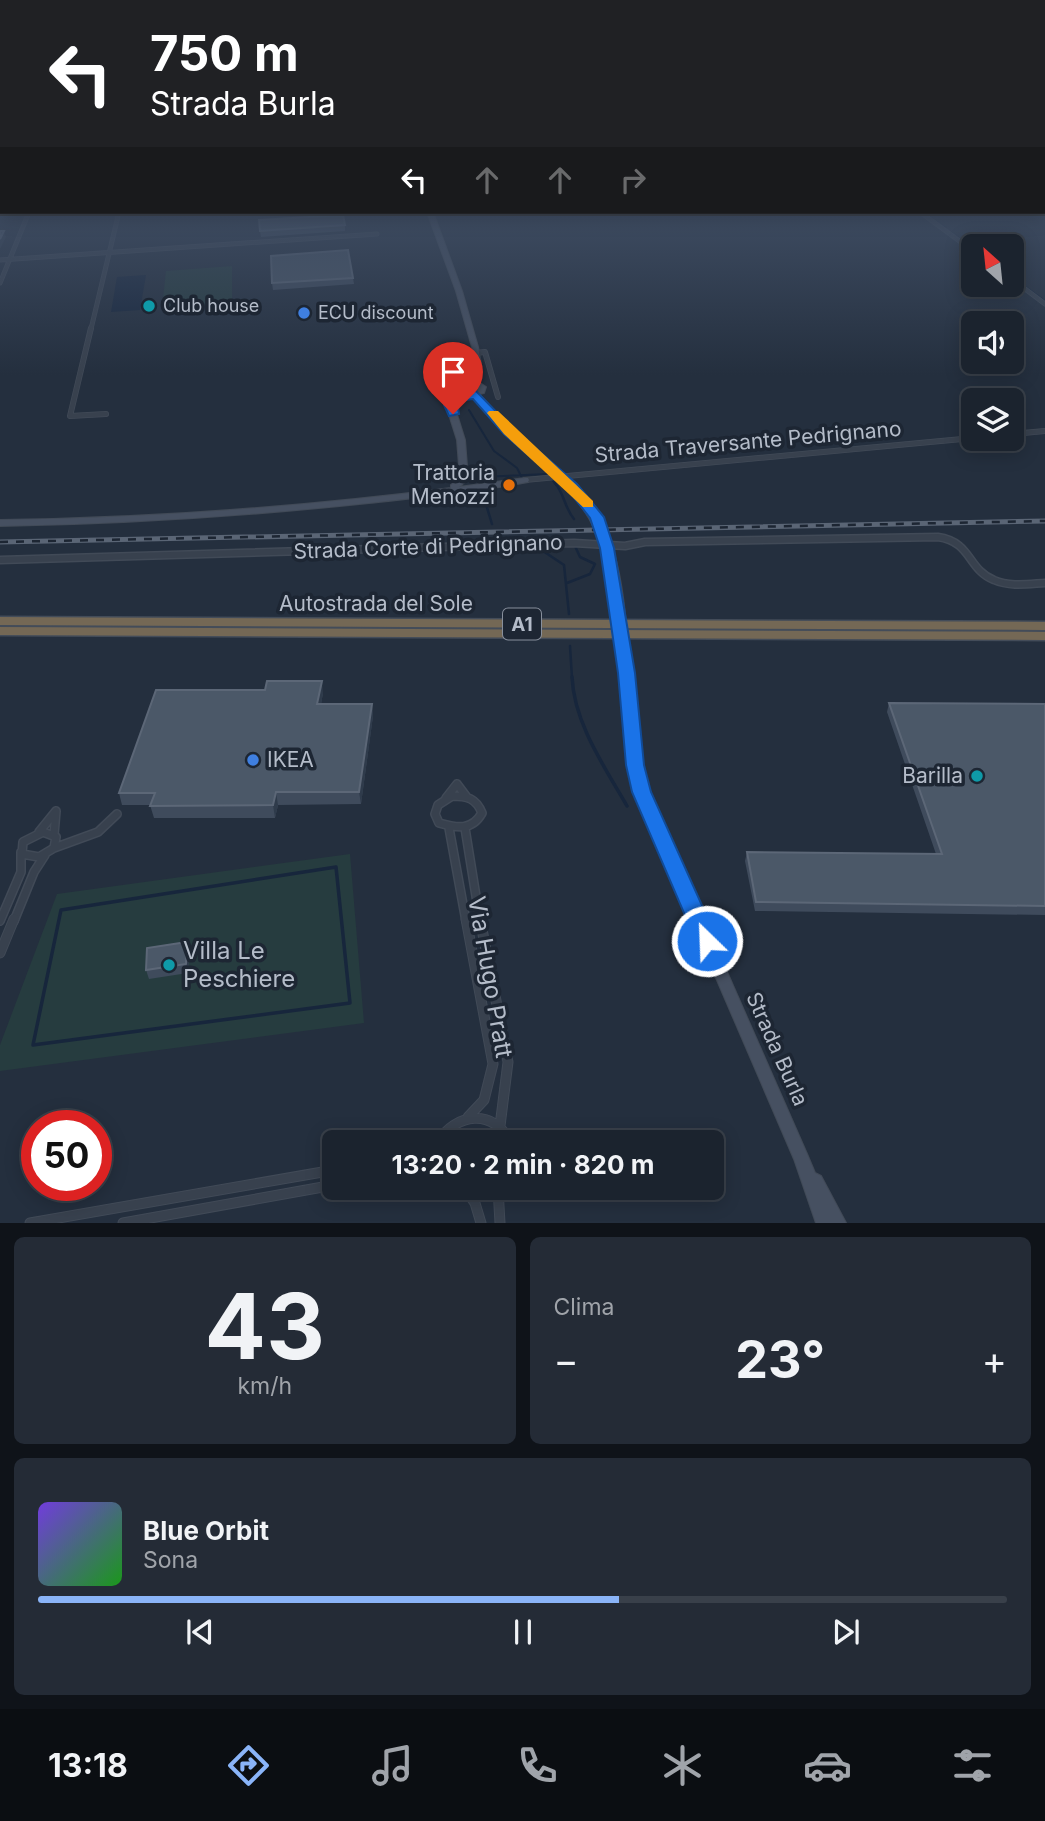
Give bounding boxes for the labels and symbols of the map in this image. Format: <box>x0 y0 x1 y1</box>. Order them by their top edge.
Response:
north arrow <box>961 234 1024 298</box>
place label: Club house <box>163 295 259 316</box>
marker: Club house <box>141 298 157 314</box>
place label: ECU discount <box>318 302 434 323</box>
marker: ECU discount <box>296 305 312 321</box>
pin <box>423 342 483 414</box>
street label: Strada Traversante Pedrignano <box>594 416 902 467</box>
place label: Trattoria Menozzi <box>411 460 495 509</box>
marker: Trattoria Menozzi <box>501 477 517 493</box>
street label: Strada Corte di Pedrignano <box>293 529 563 564</box>
street label: Autostrada del Sole <box>279 591 473 616</box>
road number: A1 <box>503 608 541 639</box>
place label: IKEA <box>267 747 314 772</box>
marker: IKEA <box>245 752 261 768</box>
place label: Barilla <box>902 763 963 788</box>
marker: Barilla <box>969 768 985 784</box>
street label: Via Hugo Pratt <box>462 894 519 1060</box>
position arrow <box>670 904 744 978</box>
place label: Villa Le Peschiere <box>183 936 295 993</box>
marker: Villa Le Peschiere <box>161 957 177 973</box>
street label: Strada Burla <box>741 988 814 1110</box>
speed limit sign: 50 <box>21 1110 112 1201</box>

